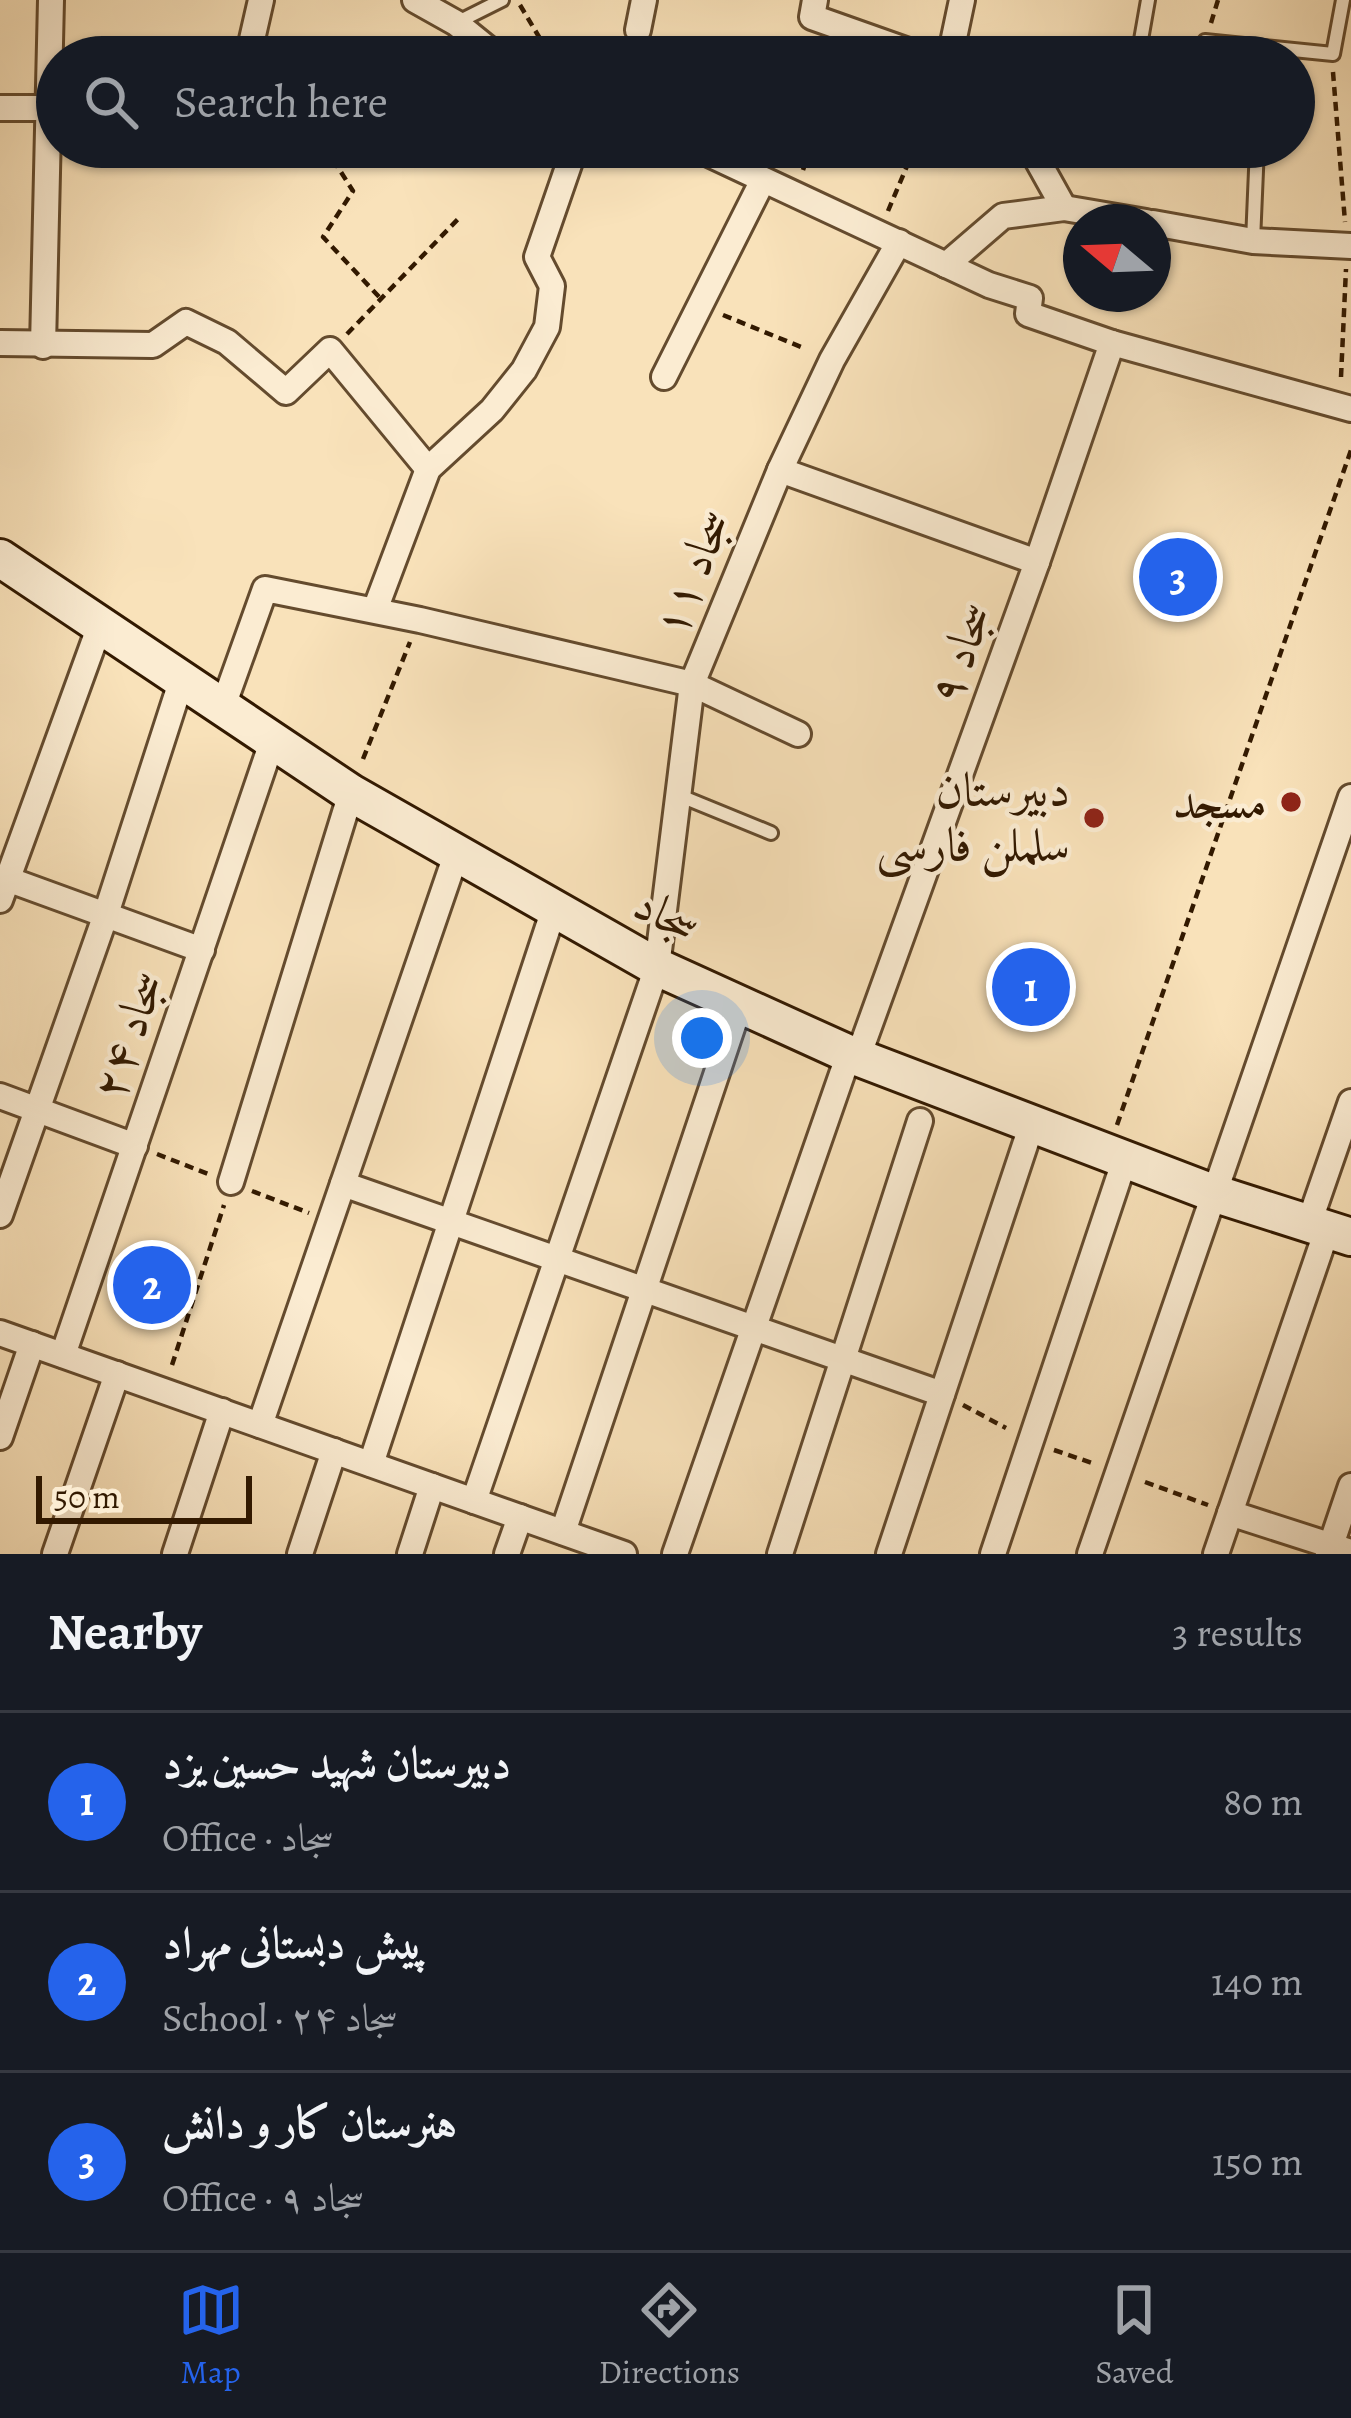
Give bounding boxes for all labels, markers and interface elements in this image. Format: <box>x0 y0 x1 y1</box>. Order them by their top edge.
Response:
search box <box>36 36 1315 168</box>
icon: search <box>78 69 144 135</box>
text: Search here <box>174 71 388 133</box>
north arrow <box>1063 204 1171 312</box>
street label: سجاد ۱۱ <box>637 500 747 646</box>
pin: 3 <box>1139 532 1217 622</box>
street label: سجاد ۹ <box>911 593 1009 713</box>
place label: دبیرستان سلملن فارسی <box>876 757 1070 879</box>
place label: مسجد <box>1173 769 1267 835</box>
marker: مسجد <box>1278 789 1304 815</box>
marker: دبیرستان سلملن فارسی <box>1081 805 1107 831</box>
street label: سجاد <box>623 871 711 959</box>
pin: 1 <box>992 942 1070 1032</box>
street label: سجاد ۲۴ <box>75 962 181 1108</box>
your location <box>672 1008 732 1068</box>
pin: 2 <box>113 1240 191 1330</box>
scale bar <box>36 1470 252 1523</box>
text: 50 m <box>54 1474 120 1519</box>
text: Nearby <box>48 1597 202 1667</box>
text: 3 results <box>1172 1606 1303 1659</box>
text: دبیرستان شهید حسین یزد <box>162 1732 511 1794</box>
text: 1 <box>80 1775 94 1828</box>
text: 80 m <box>1223 1775 1303 1828</box>
text: Office · سجاد <box>162 1811 334 1864</box>
text: پیش دبستانی مهراد <box>162 1912 427 1974</box>
text: 2 <box>78 1955 96 2008</box>
text: 140 m <box>1211 1955 1303 2008</box>
text: School · سجاد ۲۴ <box>162 1991 398 2044</box>
text: هنرستان کار و دانش <box>162 2092 457 2154</box>
text: 3 <box>79 2135 95 2188</box>
text: 150 m <box>1212 2135 1303 2188</box>
text: Office · سجاد ۹ <box>162 2171 364 2224</box>
tab: Map <box>178 2277 244 2394</box>
tab: Directions <box>599 2277 740 2394</box>
tab: Saved <box>1095 2277 1173 2394</box>

